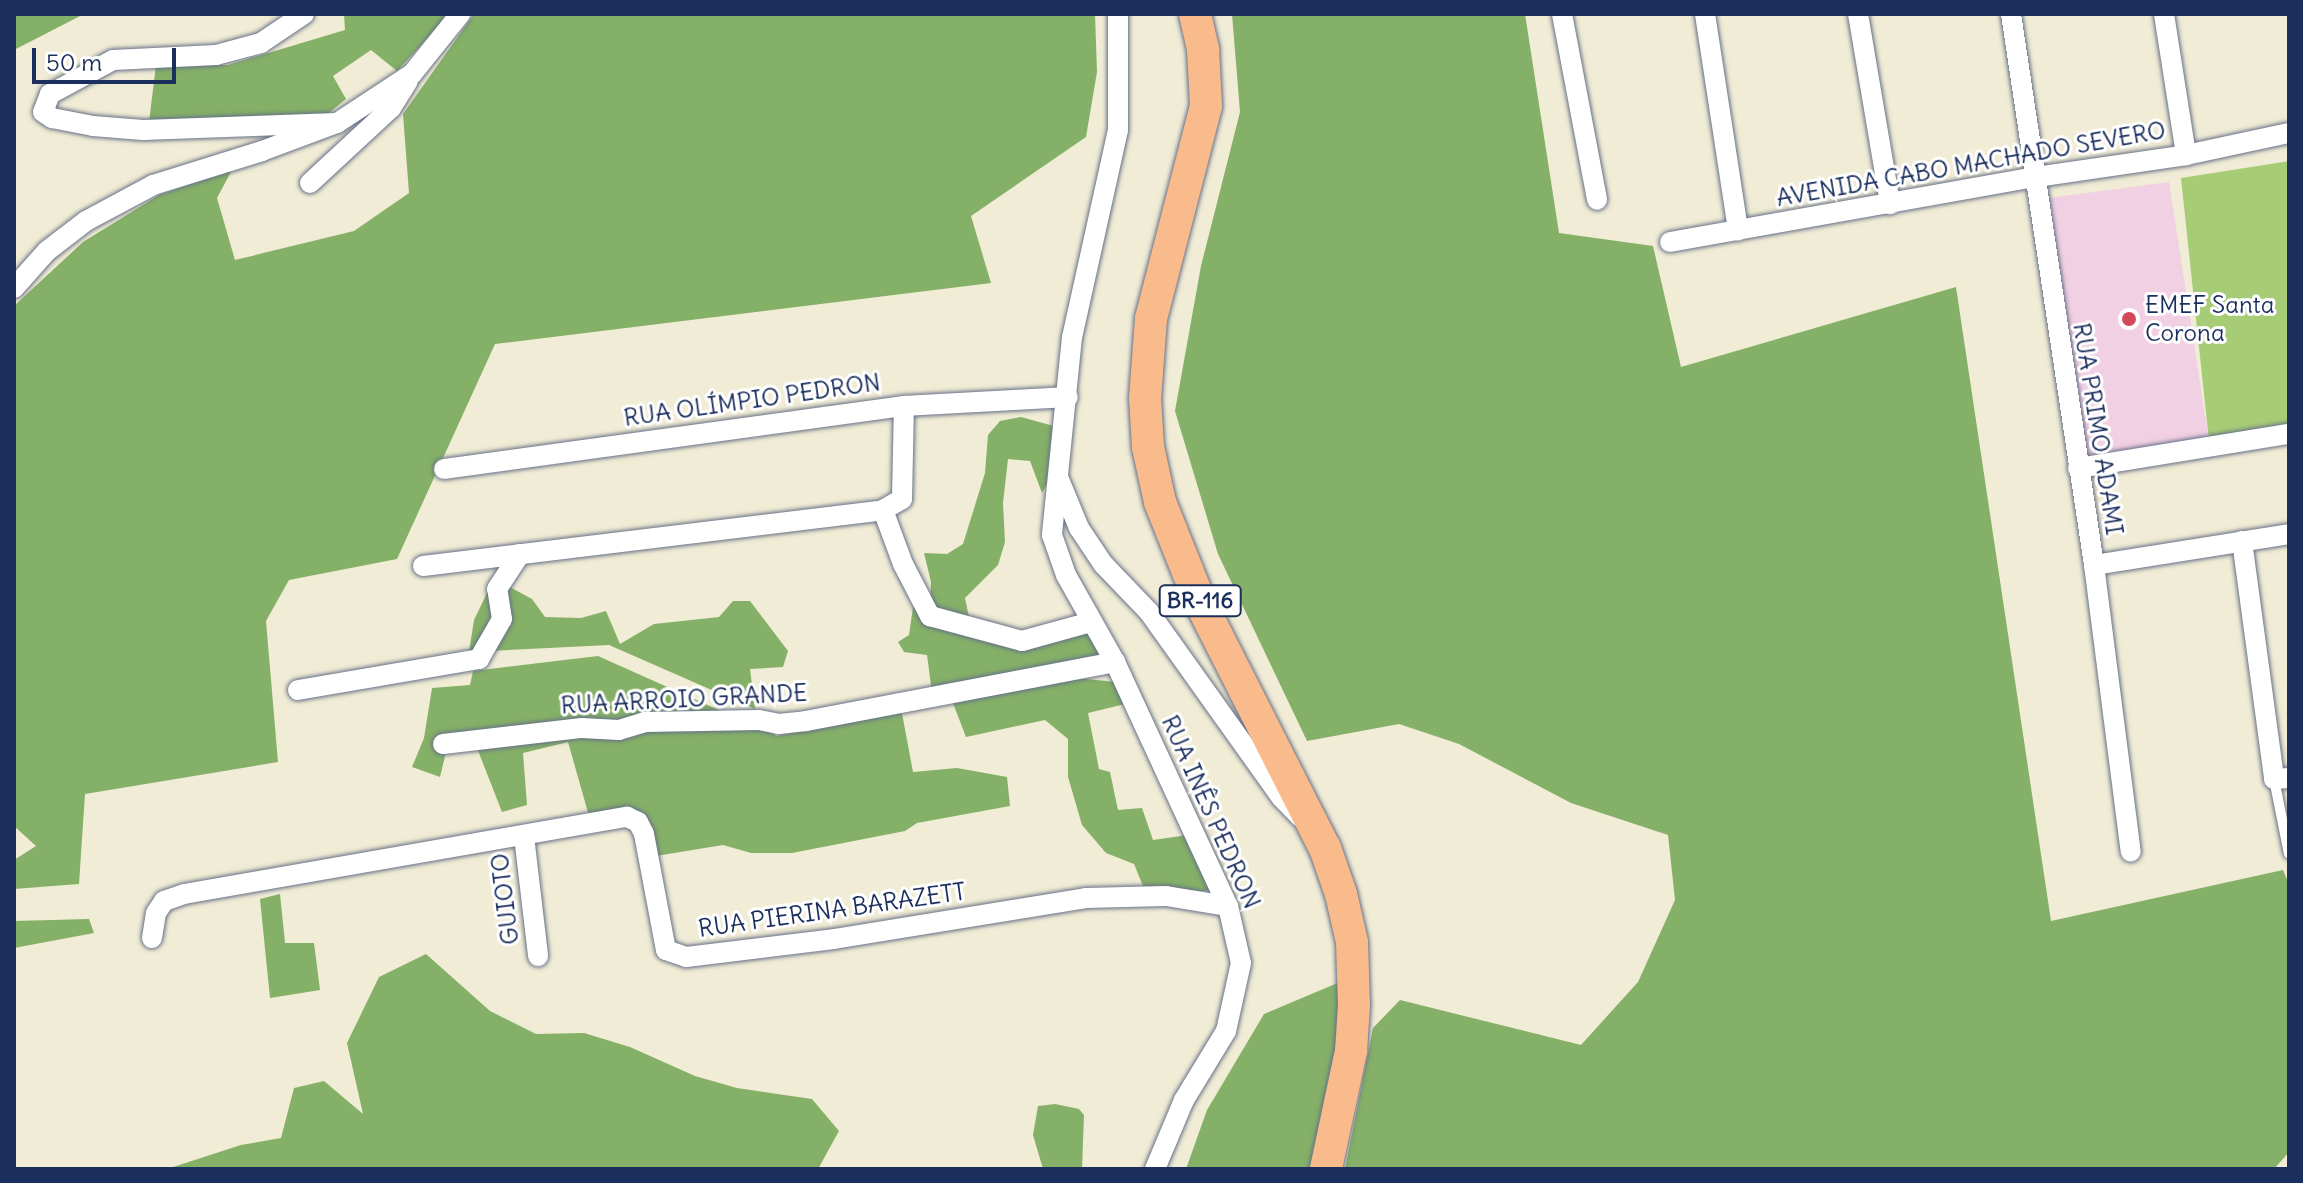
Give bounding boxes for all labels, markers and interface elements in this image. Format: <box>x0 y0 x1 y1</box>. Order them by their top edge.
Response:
scale bar <box>36 32 180 82</box>
text: 50 m <box>46 47 102 77</box>
street label: AVENIDA CABO MACHADO SEVERO <box>1774 116 2168 212</box>
place label: EMEF Santa Corona <box>2145 291 2274 347</box>
marker: EMEF Santa Corona <box>2120 310 2138 328</box>
street label: RUA PRIMO ADAMI <box>2067 321 2129 537</box>
street label: RUA OLÍMPIO PEDRON <box>622 368 882 432</box>
road number: BR-116 <box>1158 583 1242 619</box>
street label: RUA ARROIO GRANDE <box>560 678 808 720</box>
street label: RUA INÊS PEDRON <box>1155 711 1267 913</box>
street label: GUIOTO <box>485 852 525 946</box>
street label: RUA PIERINA BARAZETT <box>696 877 968 943</box>

